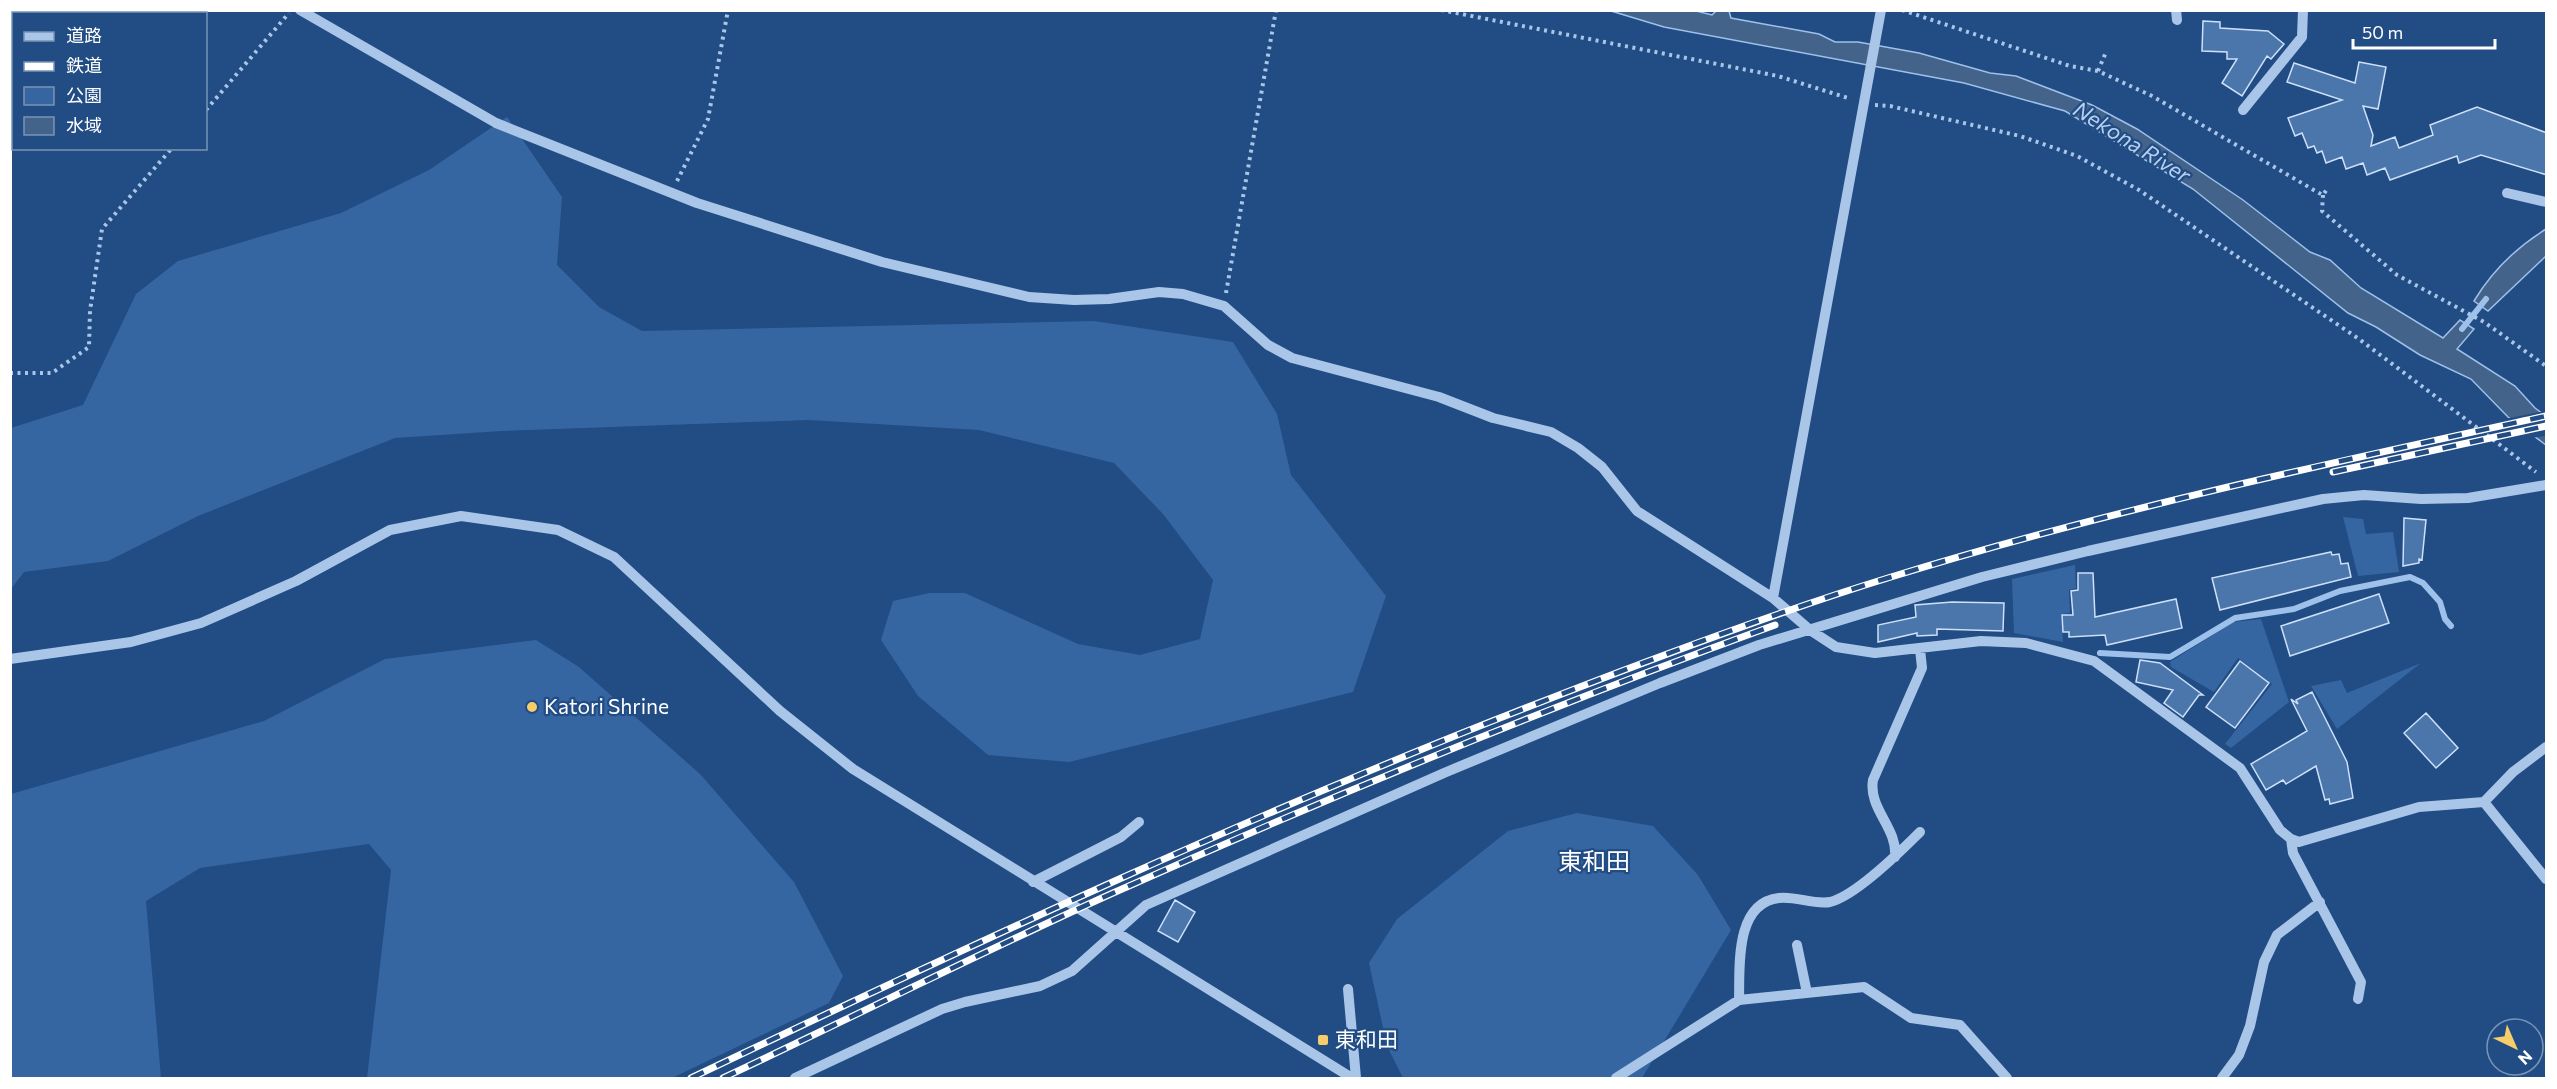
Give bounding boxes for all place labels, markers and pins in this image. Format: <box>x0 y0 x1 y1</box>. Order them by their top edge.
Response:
place label: Katori Shrine <box>544 693 669 718</box>
marker: Katori Shrine <box>525 700 539 714</box>
place label: 東和田 <box>1335 1026 1398 1051</box>
marker: 東和田 <box>1316 1033 1330 1047</box>

